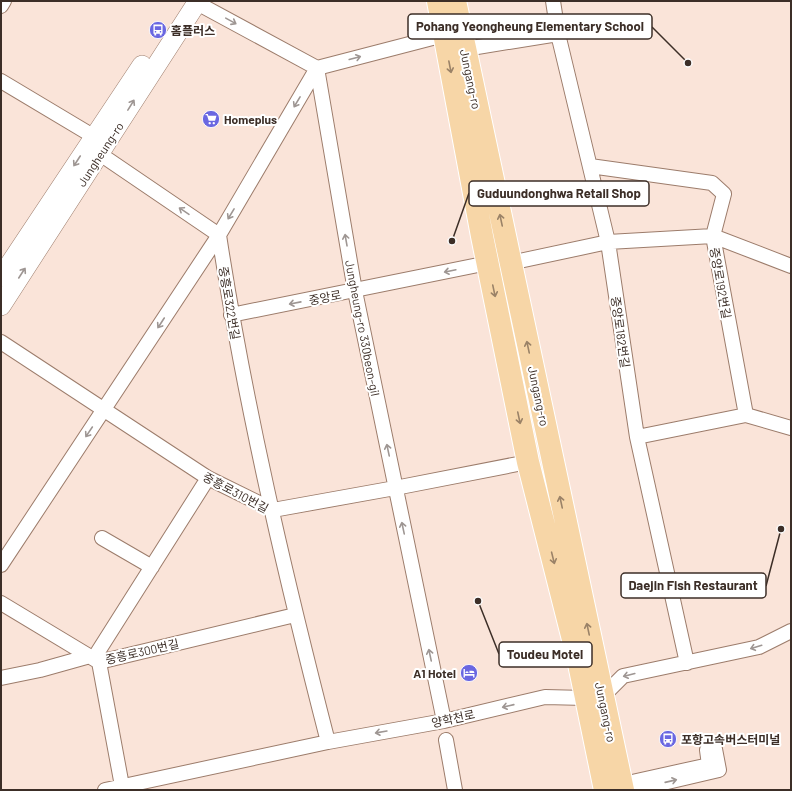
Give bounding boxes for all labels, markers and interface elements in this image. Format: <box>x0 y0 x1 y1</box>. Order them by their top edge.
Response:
callout: Pohang Yeongheung Elementary School <box>408 14 652 39</box>
one-way arrow <box>225 18 237 26</box>
text: Pohang Yeongheung Elementary School <box>416 18 644 34</box>
bus stop icon: 홈플러스 <box>148 20 168 40</box>
place label: 홈플러스 <box>171 23 215 37</box>
street label: Jungang-ro <box>458 48 484 110</box>
one-way arrow <box>348 54 361 62</box>
one-way arrow <box>446 60 454 73</box>
one-way arrow <box>293 96 301 108</box>
one-way arrow <box>127 100 135 111</box>
supermarket icon: Homeplus <box>201 109 221 129</box>
place label: Homeplus <box>224 112 277 126</box>
street label: Jungheung-ro <box>74 119 126 189</box>
one-way arrow <box>73 155 81 166</box>
callout: Guduundonghwa Retail Shop <box>469 181 649 206</box>
text: Guduundonghwa Retail Shop <box>477 185 641 201</box>
one-way arrow <box>179 207 190 215</box>
one-way arrow <box>227 208 235 220</box>
one-way arrow <box>497 214 505 227</box>
one-way arrow <box>342 234 350 247</box>
street label: 중앙로192번길 <box>708 246 734 320</box>
street label: Jungheung-ro 330beon-gil <box>343 259 383 397</box>
street label: 중흥로322번길 <box>217 265 243 341</box>
one-way arrow <box>19 267 27 279</box>
one-way arrow <box>444 267 457 275</box>
one-way arrow <box>490 284 498 297</box>
street label: 중앙로 <box>307 287 343 307</box>
street label: 중앙로182번길 <box>609 295 633 369</box>
one-way arrow <box>289 299 302 307</box>
one-way arrow <box>157 317 165 328</box>
one-way arrow <box>524 341 532 354</box>
street label: Jungang-ro <box>526 365 552 427</box>
one-way arrow <box>516 411 524 424</box>
one-way arrow <box>85 426 93 437</box>
one-way arrow <box>383 444 391 457</box>
street label: 중흥로310번길 <box>201 469 271 515</box>
one-way arrow <box>557 495 565 508</box>
one-way arrow <box>399 522 407 535</box>
one-way arrow <box>549 551 557 564</box>
callout: Daejin Fish Restaurant <box>621 573 766 598</box>
text: Daejin Fish Restaurant <box>628 577 758 593</box>
one-way arrow <box>584 623 592 636</box>
street label: 중흥로300번길 <box>104 636 180 666</box>
callout: Toudeu Motel <box>499 642 592 667</box>
one-way arrow <box>750 644 762 652</box>
text: Toudeu Motel <box>507 646 583 662</box>
one-way arrow <box>426 649 434 662</box>
hotel icon: A1 Hotel <box>459 663 479 683</box>
place label: A1 Hotel <box>413 666 456 680</box>
one-way arrow <box>623 672 636 680</box>
street label: Jungang-ro <box>593 681 619 743</box>
one-way arrow <box>502 702 515 710</box>
street label: 양학천로 <box>430 707 476 729</box>
one-way arrow <box>375 728 388 736</box>
bus stop icon: 포항고속버스터미널 <box>658 729 678 749</box>
place label: 포항고속버스터미널 <box>681 732 780 746</box>
one-way arrow <box>664 777 677 785</box>

